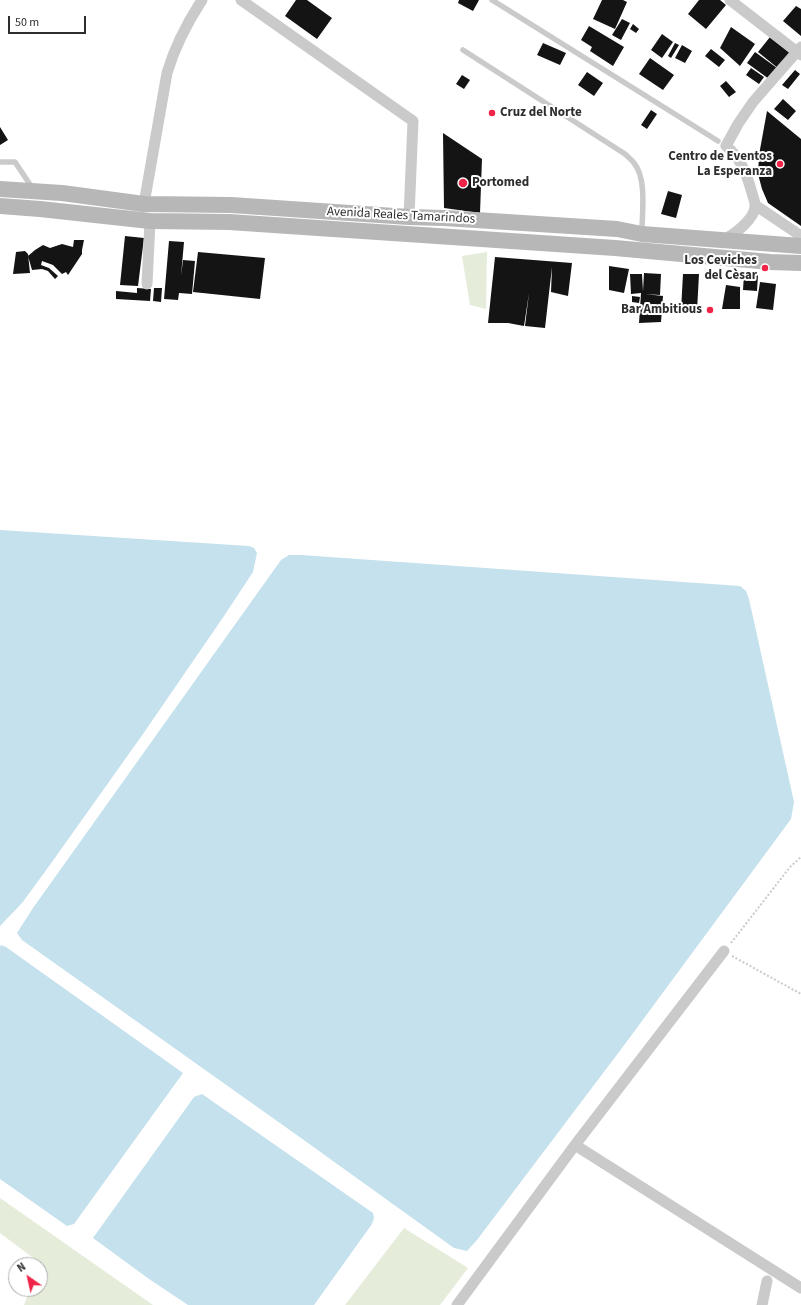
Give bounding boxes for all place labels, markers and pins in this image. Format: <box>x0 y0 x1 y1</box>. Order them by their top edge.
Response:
place label: Cruz del Norte <box>500 105 582 121</box>
marker: Cruz del Norte <box>487 108 497 118</box>
place label: Centro de Eventos La Esperanza <box>668 149 772 180</box>
marker: Centro de Eventos La Esperanza <box>775 159 785 169</box>
place label: Portomed <box>472 175 529 191</box>
marker: Portomed <box>457 177 469 189</box>
place label: Los Ceviches del Cèsar <box>684 253 757 284</box>
marker: Los Ceviches del Cèsar <box>760 263 770 273</box>
place label: Bar Ambitious <box>621 302 702 318</box>
marker: Bar Ambitious <box>705 305 715 315</box>

